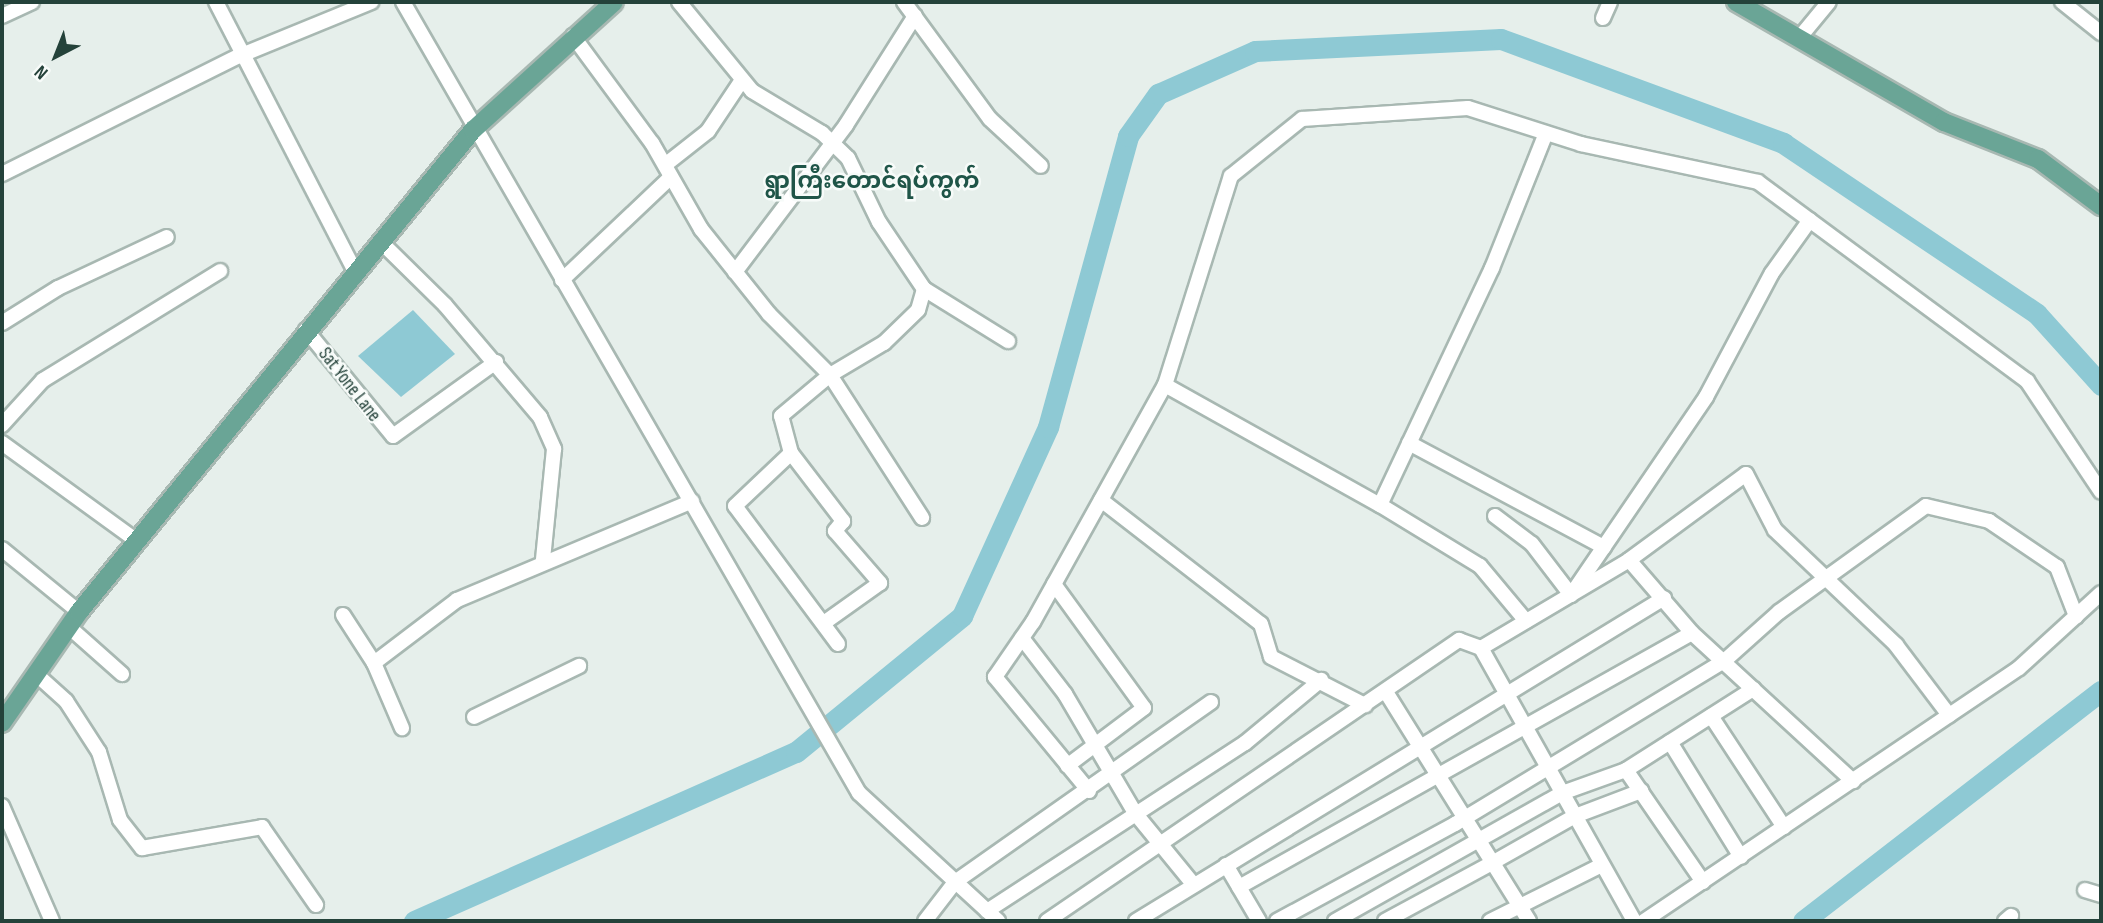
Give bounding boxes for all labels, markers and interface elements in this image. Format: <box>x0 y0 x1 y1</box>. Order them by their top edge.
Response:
north arrow <box>21 21 91 91</box>
text: N <box>30 60 53 84</box>
district label: ရွာကြီးတောင်ရပ်ကွက် <box>764 167 980 195</box>
street label: Sat Yone Lane <box>313 343 385 427</box>

